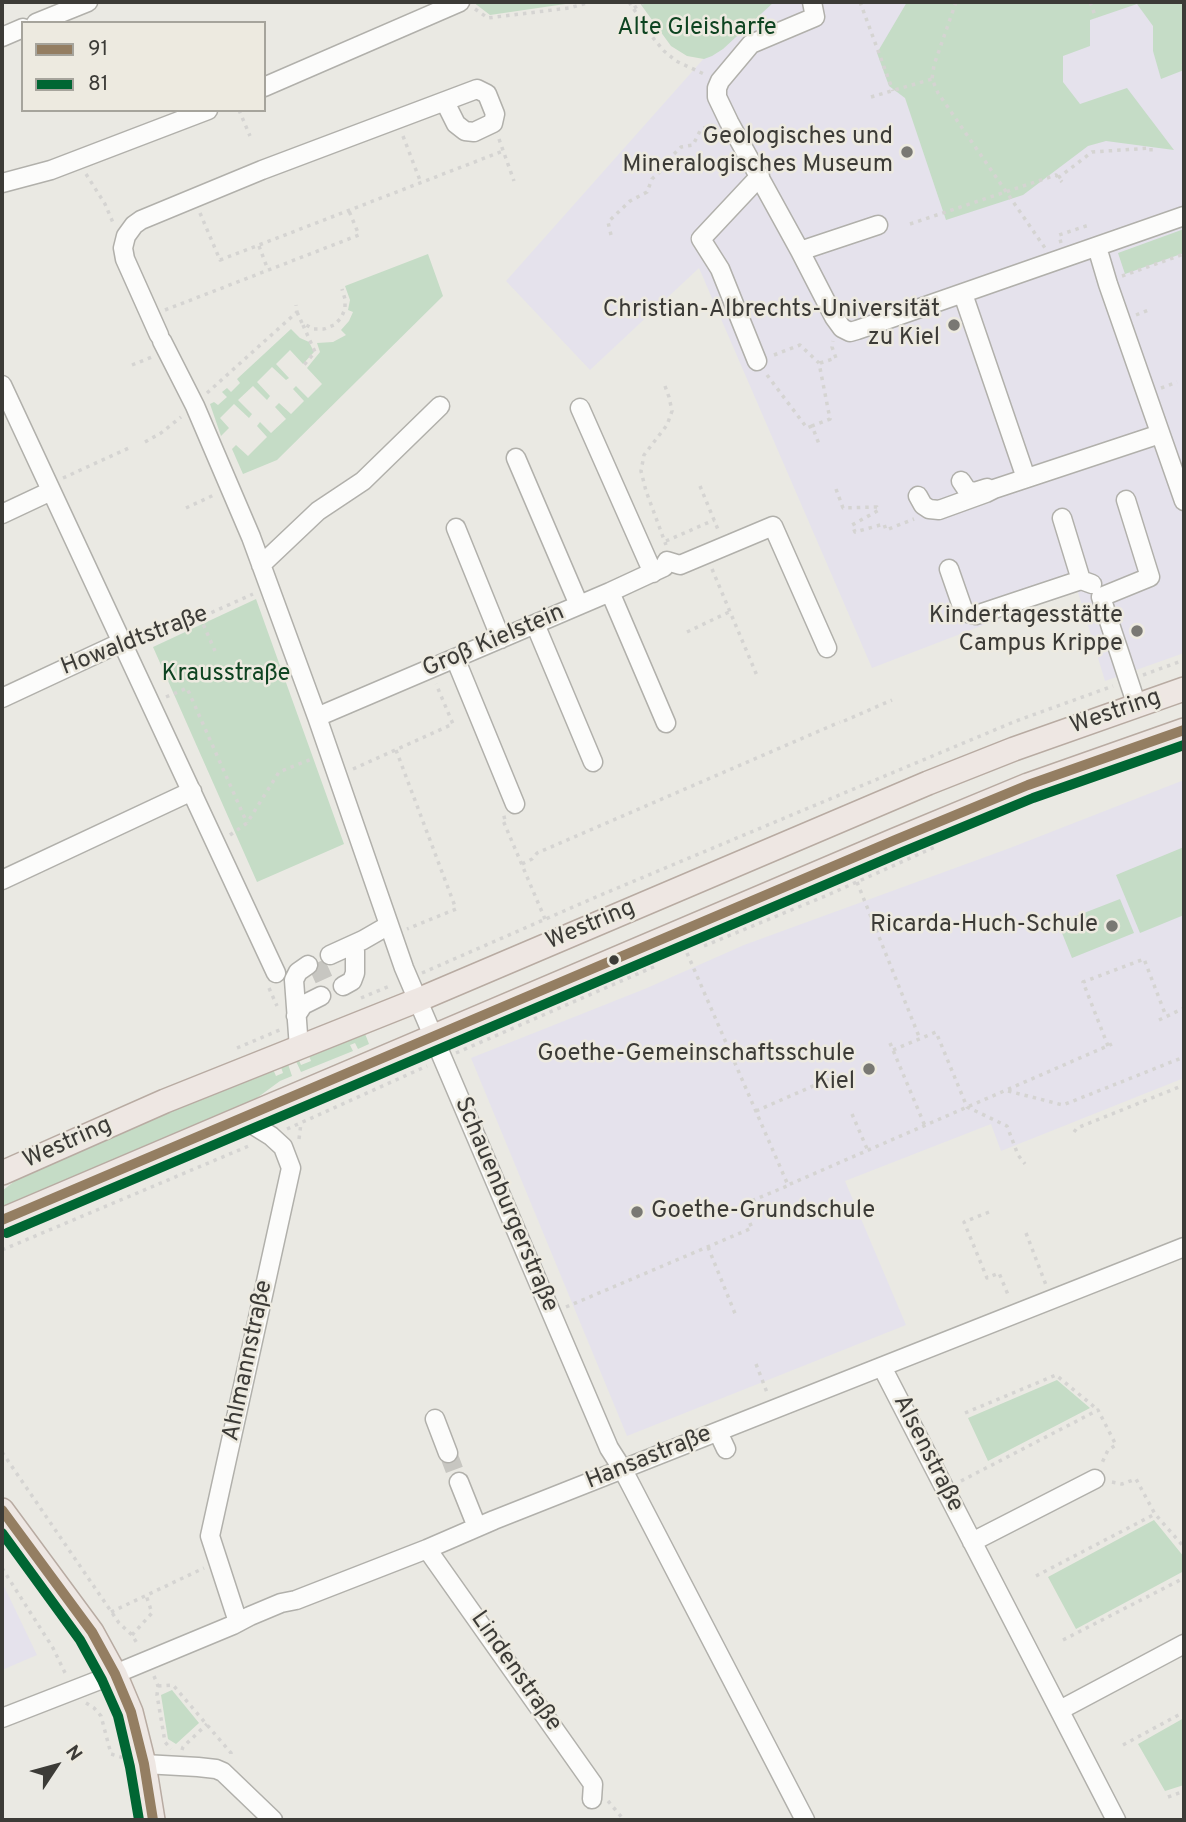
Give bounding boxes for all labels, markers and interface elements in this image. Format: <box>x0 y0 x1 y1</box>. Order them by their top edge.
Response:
park label: Alte Gleisharfe <box>617 15 777 43</box>
legend <box>21 21 266 112</box>
text: 91 <box>88 36 108 63</box>
text: 81 <box>88 71 109 98</box>
place label: Geologisches und Mineralogisches Museum <box>622 124 893 180</box>
marker: Geologisches und Mineralogisches Museum <box>899 144 915 160</box>
place label: Christian-Albrechts-Universität zu Kiel <box>603 297 940 353</box>
marker: Christian-Albrechts-Universität zu Kiel <box>946 317 962 333</box>
street label: Groß Kielstein <box>419 599 569 685</box>
street label: Howaldtstraße <box>58 601 212 683</box>
place label: Kindertagesstätte Campus Krippe <box>929 603 1123 659</box>
marker: Kindertagesstätte Campus Krippe <box>1129 623 1145 639</box>
park label: Krausstraße <box>162 661 290 689</box>
street label: Westring <box>1067 684 1165 742</box>
street label: Westring <box>542 894 640 958</box>
place label: Ricarda-Huch-Schule <box>870 912 1098 940</box>
marker: Ricarda-Huch-Schule <box>1104 918 1120 934</box>
unlabelled marker <box>607 953 621 967</box>
place label: Goethe-Gemeinschaftsschule Kiel <box>537 1041 855 1097</box>
marker: Goethe-Gemeinschaftsschule Kiel <box>861 1061 877 1077</box>
street label: Schauenburgerstraße <box>447 1093 563 1317</box>
street label: Westring <box>19 1112 117 1176</box>
place label: Goethe-Grundschule <box>651 1198 875 1226</box>
marker: Goethe-Grundschule <box>629 1204 645 1220</box>
street label: Ahlmannstraße <box>218 1278 280 1444</box>
street label: Alsenstraße <box>885 1391 969 1517</box>
street label: Hansastraße <box>582 1421 716 1497</box>
street label: Lindenstraße <box>463 1606 567 1738</box>
north arrow <box>21 1731 91 1801</box>
text: N <box>59 1741 87 1766</box>

